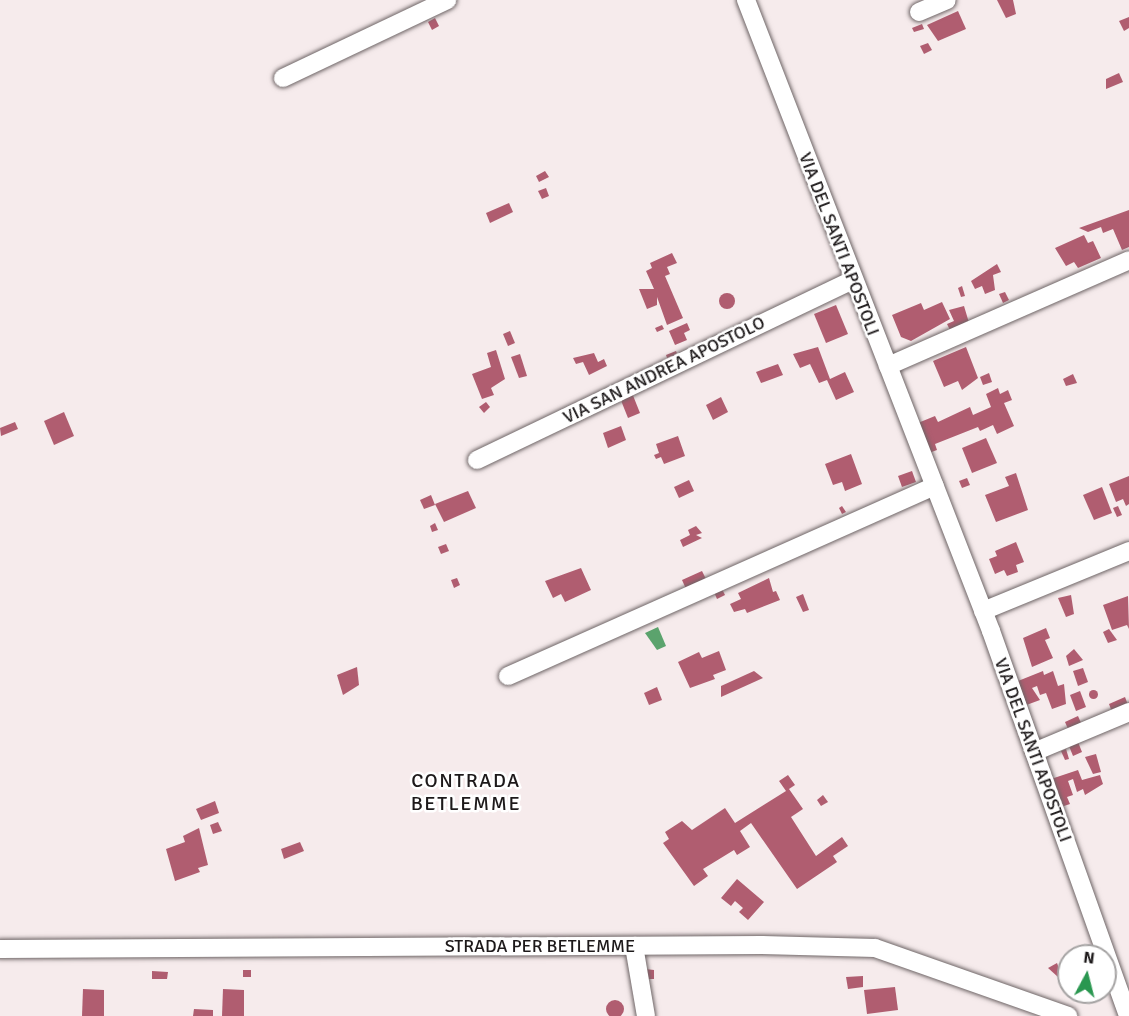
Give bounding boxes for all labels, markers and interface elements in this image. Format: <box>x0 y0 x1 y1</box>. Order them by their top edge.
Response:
street label: VIA DEL SANTI APOSTOLI <box>794 149 884 339</box>
street label: VIA SAN ANDREA APOSTOLO <box>559 312 769 428</box>
street label: VIA DEL SANTI APOSTOLI <box>990 655 1076 845</box>
district label: CONTRADA BETLEMME <box>411 769 521 816</box>
street label: STRADA PER BETLEMME <box>445 935 635 957</box>
north arrow <box>1057 944 1117 1004</box>
text: N <box>1082 948 1096 969</box>

